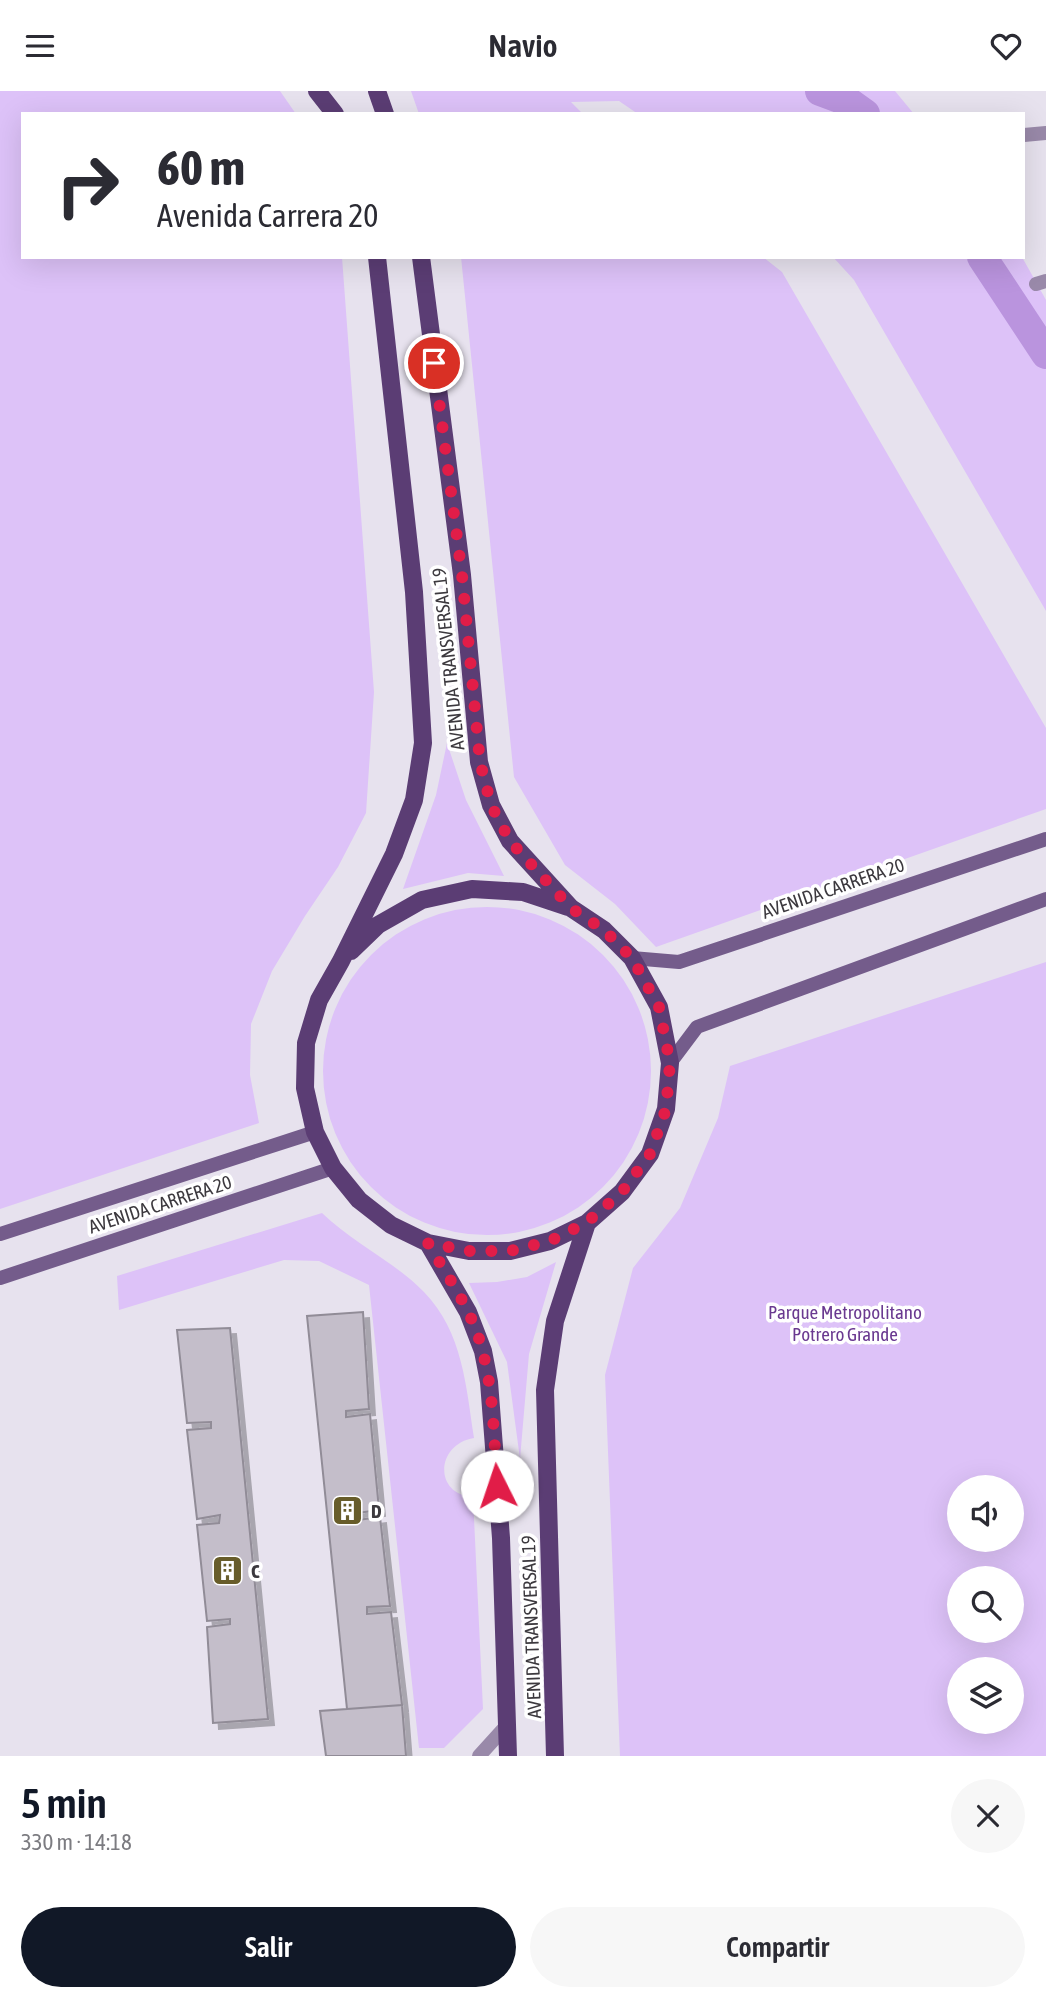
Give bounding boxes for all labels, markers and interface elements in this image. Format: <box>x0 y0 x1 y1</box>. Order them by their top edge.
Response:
icon: menu <box>21 27 59 65</box>
text: Navio <box>488 27 558 64</box>
icon: heart <box>987 27 1025 65</box>
text: 60 m <box>157 139 245 195</box>
icon: right <box>42 140 133 231</box>
text: Avenida Carrera 20 <box>157 197 378 234</box>
pin <box>404 333 464 393</box>
icon: arrive <box>415 344 453 382</box>
street label: AVENIDA TRANSVERSAL 19 <box>427 567 469 751</box>
street label: AVENIDA CARRERA 20 <box>759 853 907 923</box>
street label: AVENIDA CARRERA 20 <box>86 1170 234 1238</box>
park label: Parque Metropolitano Potrero Grande <box>768 1301 922 1345</box>
position arrow <box>460 1449 534 1523</box>
map controls <box>947 1475 1024 1734</box>
button: sound <box>947 1475 1024 1552</box>
building icon: D <box>331 1494 365 1528</box>
place label: D <box>371 1500 382 1522</box>
street label: AVENIDA TRANSVERSAL 19 <box>517 1535 545 1719</box>
building icon: C <box>211 1554 245 1588</box>
place label: C <box>251 1560 260 1582</box>
button: search <box>947 1566 1024 1643</box>
button: layers <box>947 1657 1024 1734</box>
text: 5 min <box>21 1779 107 1827</box>
button: close <box>951 1779 1025 1853</box>
text: 330 m · 14:18 <box>21 1829 132 1855</box>
button: Salir <box>21 1907 516 1987</box>
button: Compartir <box>530 1907 1025 1987</box>

